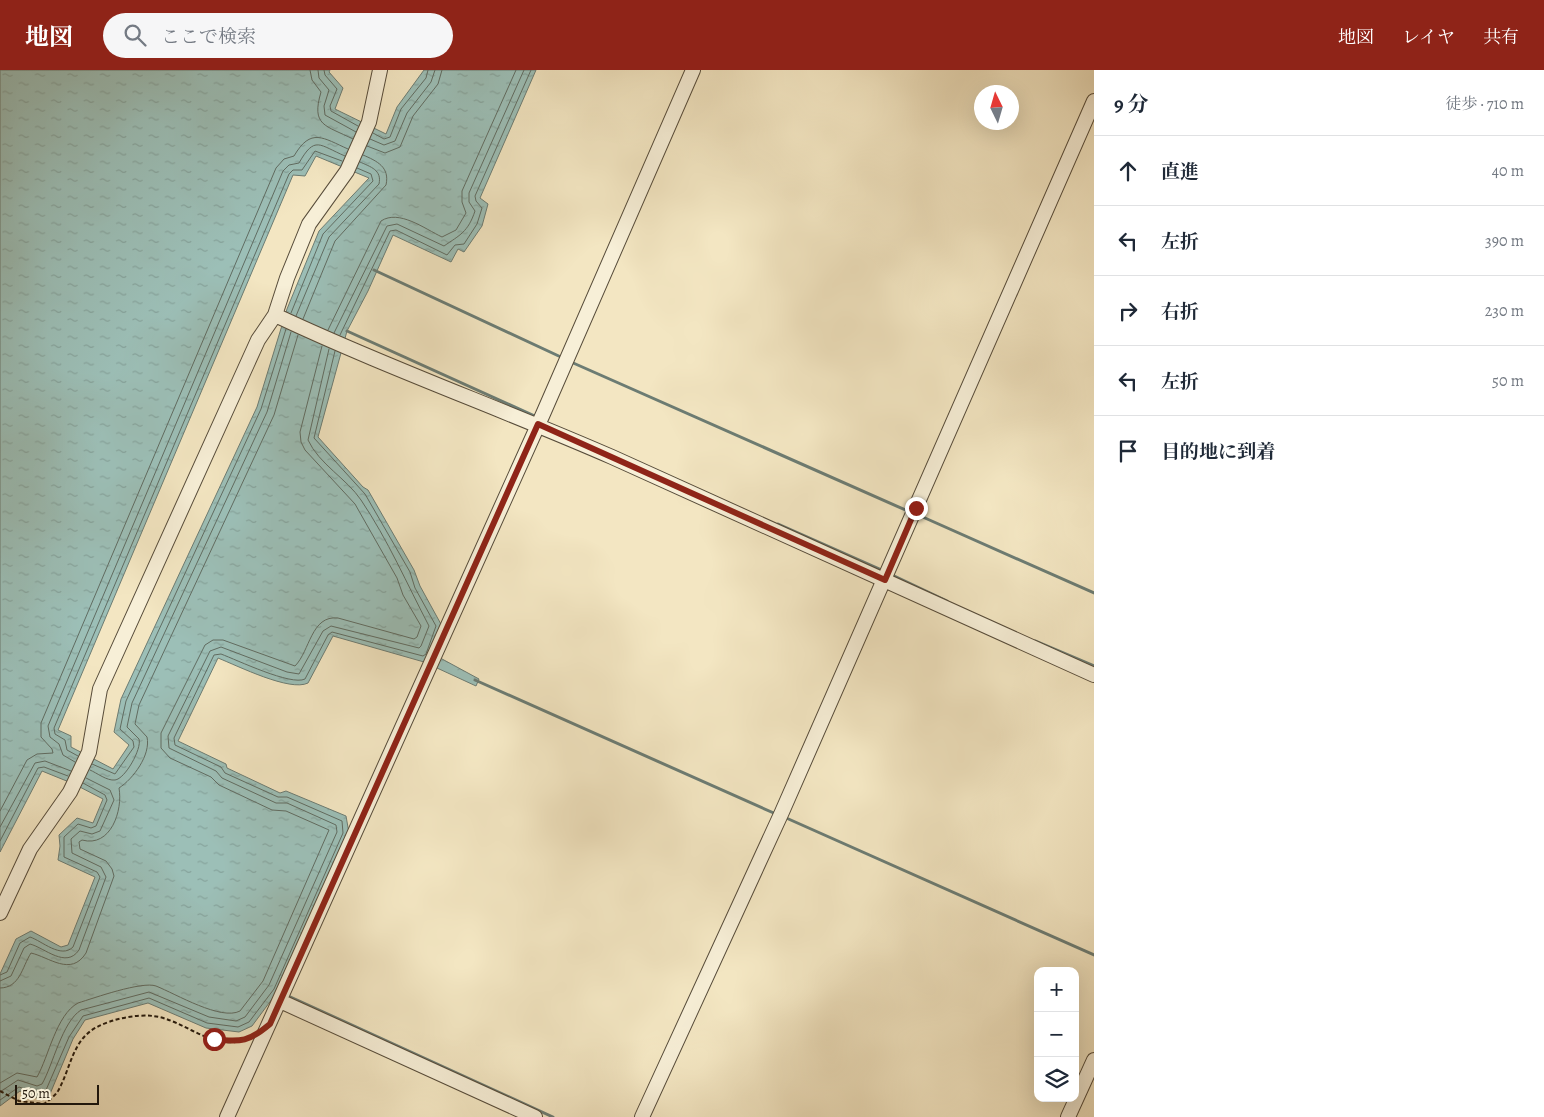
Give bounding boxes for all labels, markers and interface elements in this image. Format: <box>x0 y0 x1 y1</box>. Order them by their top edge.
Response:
search box <box>103 13 453 58</box>
text: 地図 <box>25 21 73 53</box>
icon: search <box>121 21 149 49</box>
text: ここで検索 <box>161 24 256 50</box>
text: 地図 <box>1338 25 1374 49</box>
text: レイヤ <box>1402 25 1455 49</box>
text: 共有 <box>1483 25 1519 49</box>
north arrow <box>974 85 1019 130</box>
text: 9 分 <box>1114 90 1148 118</box>
text: 徒歩 · 710 m <box>1445 93 1524 115</box>
icon: ahead <box>1114 157 1142 185</box>
text: 直進 <box>1161 159 1199 185</box>
text: 40 m <box>1492 160 1524 182</box>
icon: left <box>1114 227 1142 255</box>
text: 左折 <box>1161 229 1199 255</box>
text: 390 m <box>1485 230 1524 252</box>
icon: right <box>1114 297 1142 325</box>
text: 右折 <box>1161 299 1199 325</box>
text: 230 m <box>1485 300 1524 322</box>
icon: left <box>1114 367 1142 395</box>
text: 左折 <box>1161 369 1199 395</box>
text: 50 m <box>1492 370 1524 392</box>
icon: arrive <box>1114 437 1142 465</box>
text: 目的地に到着 <box>1161 439 1275 465</box>
route end <box>905 497 928 520</box>
map controls <box>1034 967 1079 1102</box>
button: + <box>1034 967 1079 1012</box>
button: − <box>1034 1012 1079 1057</box>
route start <box>203 1028 226 1051</box>
button: layers <box>1034 1057 1079 1102</box>
scale bar <box>15 1082 99 1105</box>
text: 50 m <box>22 1084 50 1103</box>

